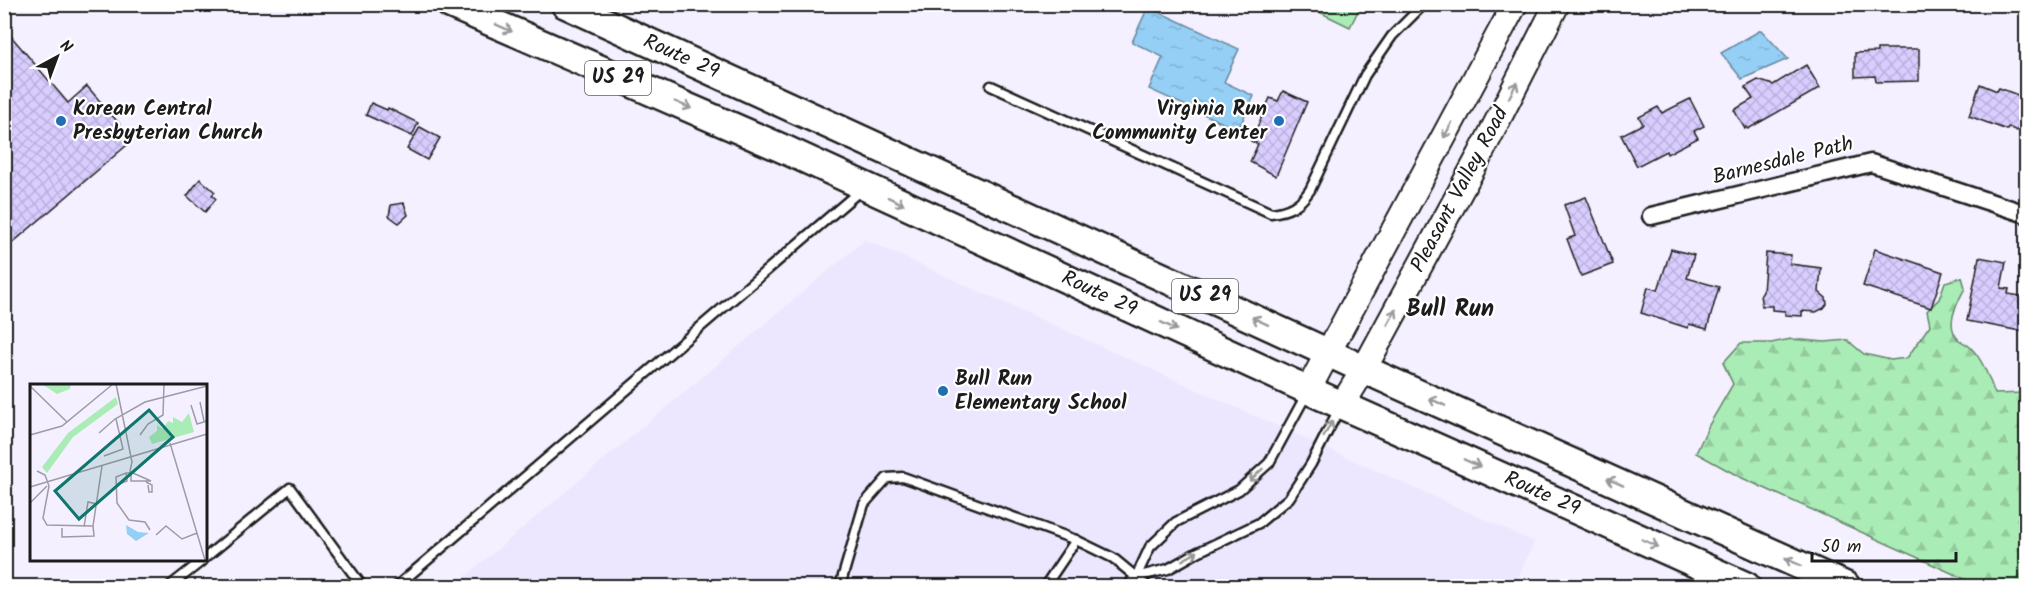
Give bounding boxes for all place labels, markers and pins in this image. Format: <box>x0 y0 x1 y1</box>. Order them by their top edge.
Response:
place label: Korean Central Presbyterian Church <box>73 93 263 150</box>
place label: Virginia Run Community Center <box>1092 93 1268 150</box>
marker: Korean Central Presbyterian Church <box>54 114 68 128</box>
marker: Virginia Run Community Center <box>1272 114 1286 128</box>
place label: Bull Run Elementary School <box>955 363 1127 420</box>
marker: Bull Run Elementary School <box>936 384 950 398</box>

